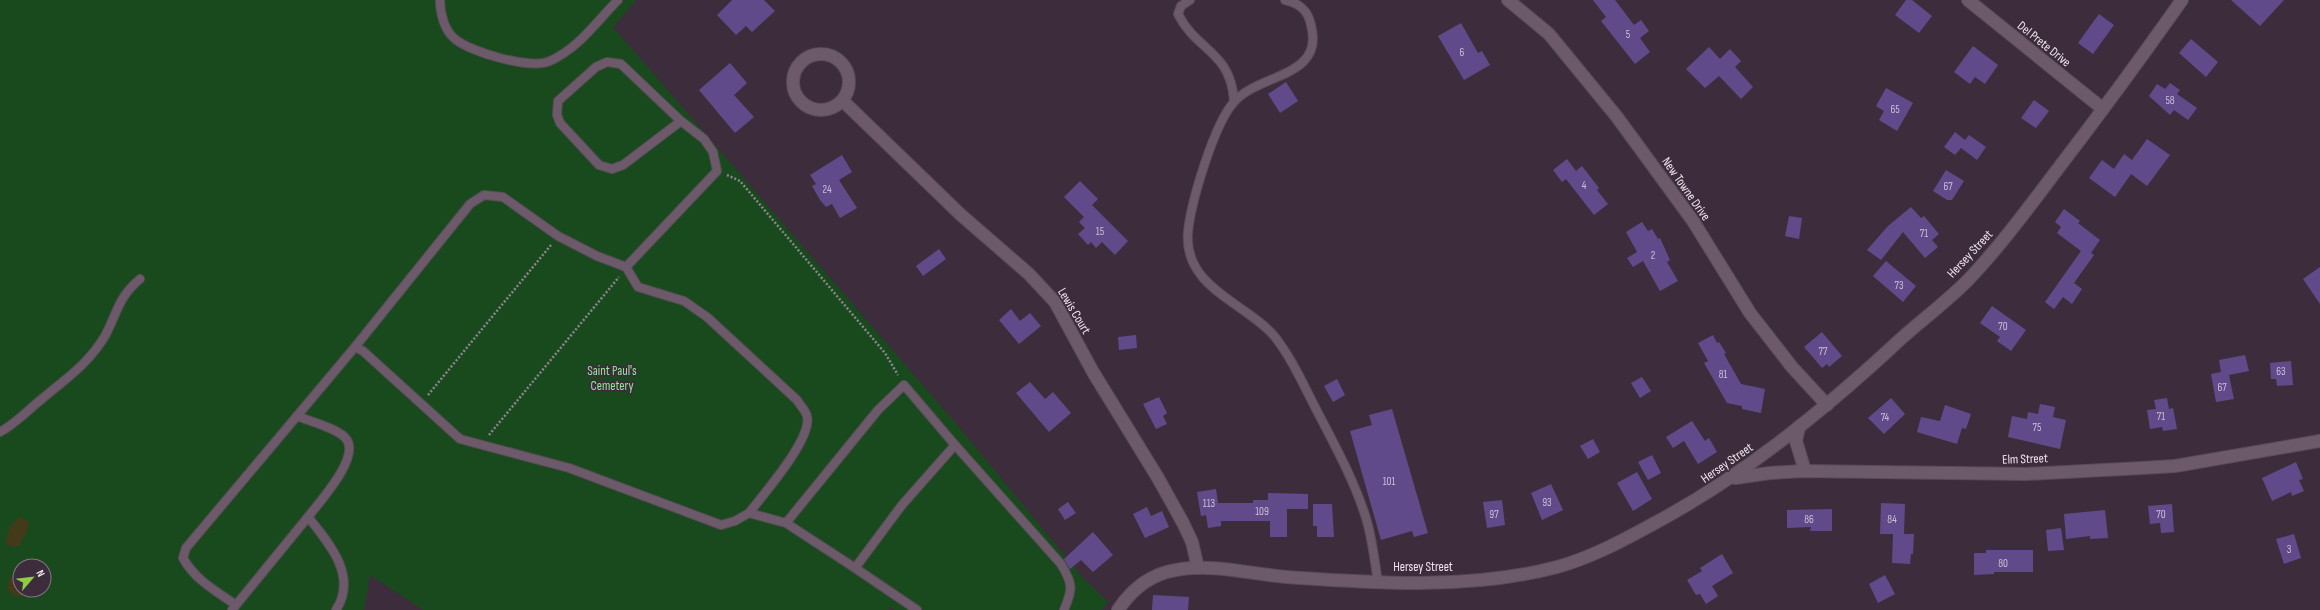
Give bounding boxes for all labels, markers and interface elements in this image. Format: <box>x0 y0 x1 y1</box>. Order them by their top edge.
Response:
street label: Del Prete Drive <box>2014 18 2074 70</box>
house number: 5 <box>1626 28 1630 41</box>
house number: 6 <box>1460 46 1465 59</box>
house number: 58 <box>2165 94 2175 107</box>
house number: 65 <box>1890 103 1900 116</box>
street label: New Towne Drive <box>1658 154 1714 224</box>
house number: 4 <box>1582 179 1587 192</box>
house number: 67 <box>1943 180 1953 193</box>
house number: 24 <box>822 183 832 196</box>
house number: 15 <box>1096 225 1104 238</box>
house number: 71 <box>1920 227 1928 240</box>
street label: Hersey Street <box>1944 227 1996 281</box>
house number: 2 <box>1651 249 1656 262</box>
house number: 73 <box>1894 279 1904 292</box>
street label: Lewis Court <box>1054 285 1094 337</box>
house number: 70 <box>1998 320 2008 333</box>
house number: 77 <box>1819 345 1828 358</box>
park label: Saint Paul's Cemetery <box>587 363 637 394</box>
house number: 63 <box>2276 365 2286 378</box>
house number: 81 <box>1719 368 1727 381</box>
house number: 67 <box>2217 381 2227 394</box>
house number: 71 <box>2157 410 2165 423</box>
house number: 74 <box>1881 411 1890 424</box>
house number: 75 <box>2033 421 2041 434</box>
street label: Hersey Street <box>1698 439 1756 487</box>
street label: Elm Street <box>2002 450 2048 468</box>
house number: 101 <box>1383 475 1395 488</box>
house number: 93 <box>1542 496 1552 509</box>
house number: 113 <box>1203 497 1216 510</box>
house number: 109 <box>1255 505 1269 518</box>
house number: 97 <box>1489 508 1499 521</box>
house number: 70 <box>2156 508 2166 521</box>
house number: 86 <box>1804 513 1814 526</box>
house number: 84 <box>1887 513 1897 526</box>
house number: 3 <box>2287 543 2292 556</box>
house number: 80 <box>1998 557 2008 570</box>
north arrow <box>12 558 52 598</box>
street label: Hersey Street <box>1393 559 1453 575</box>
text: N <box>33 568 48 579</box>

